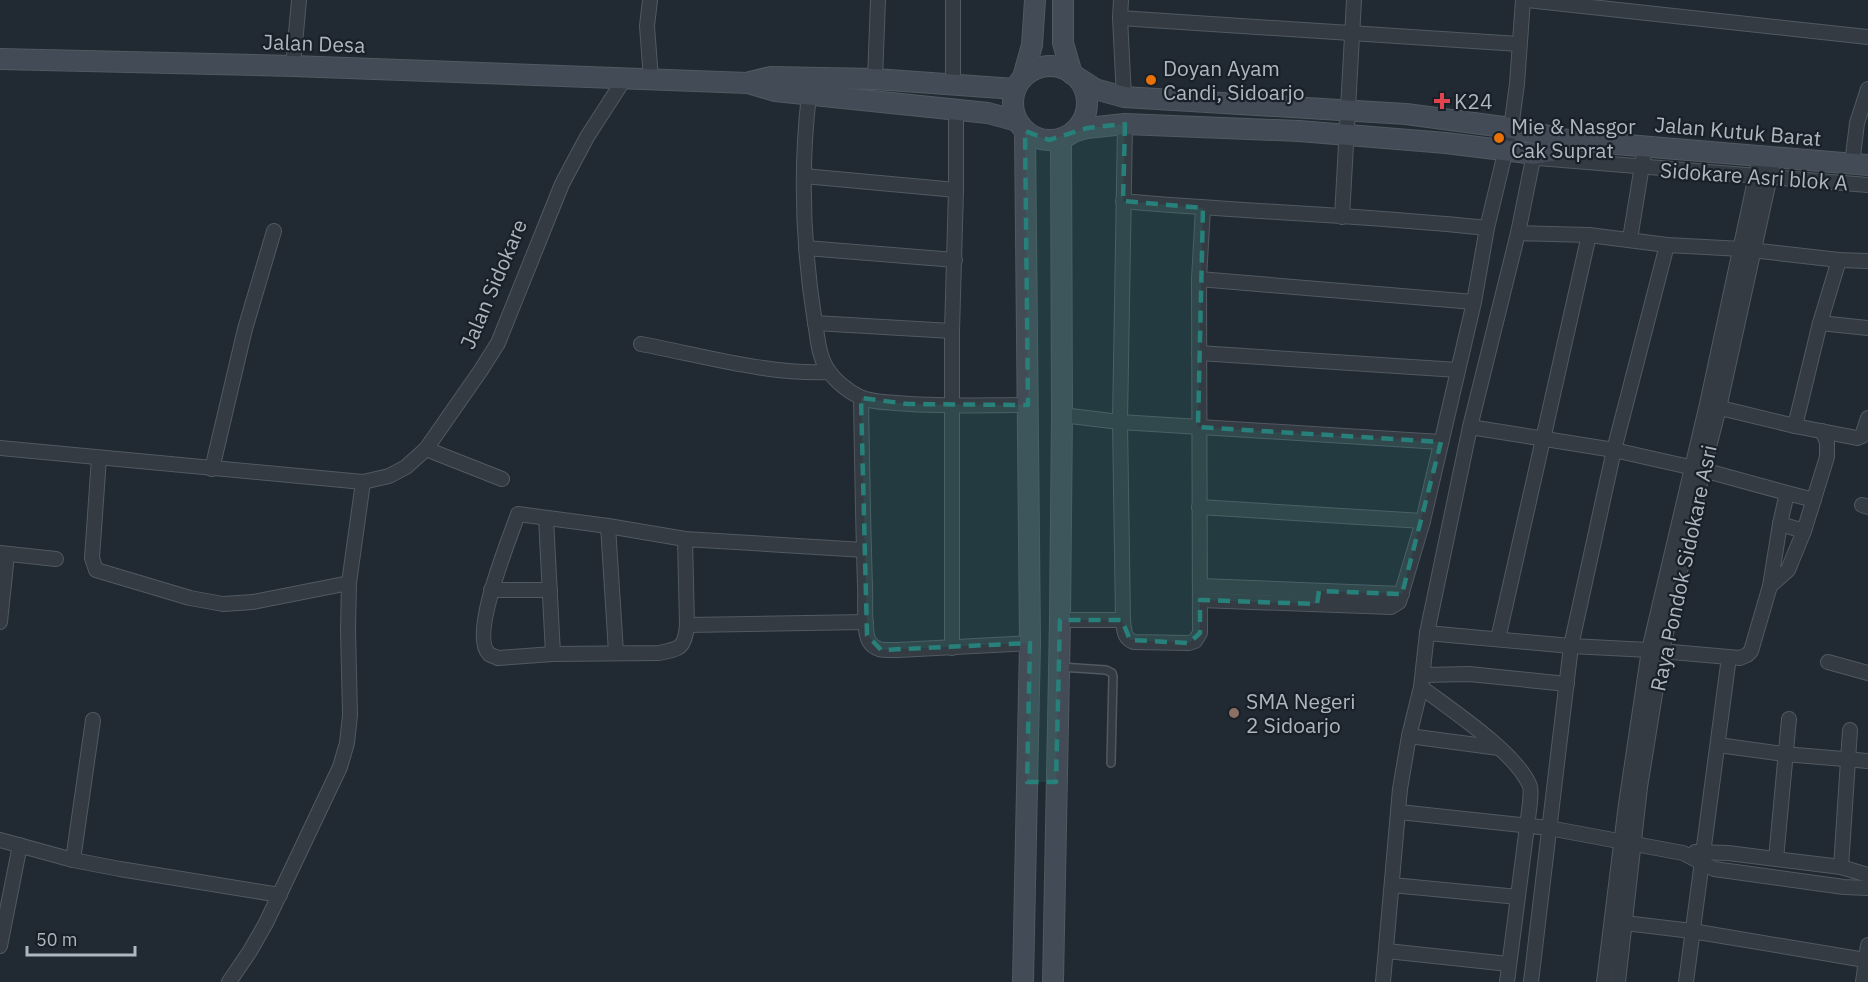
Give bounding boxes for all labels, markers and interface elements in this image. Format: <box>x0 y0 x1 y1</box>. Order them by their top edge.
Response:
street label: Jalan Desa <box>262 27 366 59</box>
place label: Doyan Ayam Candi, Sidoarjo <box>1163 54 1305 106</box>
marker: Doyan Ayam Candi, Sidoarjo <box>1144 73 1158 87</box>
place label: K24 <box>1454 87 1493 115</box>
marker: K24 <box>1435 94 1449 108</box>
street label: Jalan Kutuk Barat <box>1653 110 1823 152</box>
place label: Mie & Nasgor Cak Suprat <box>1511 112 1636 164</box>
marker: Mie & Nasgor Cak Suprat <box>1492 131 1506 145</box>
street label: Sidokare Asri blok A <box>1659 155 1849 197</box>
street label: Jalan Sidokare <box>453 215 533 353</box>
street label: Raya Pondok Sidokare Asri <box>1643 442 1723 694</box>
place label: SMA Negeri 2 Sidoarjo <box>1246 687 1356 739</box>
marker: SMA Negeri 2 Sidoarjo <box>1227 706 1241 720</box>
scale bar <box>27 919 135 957</box>
text: 50 m <box>36 928 78 951</box>

